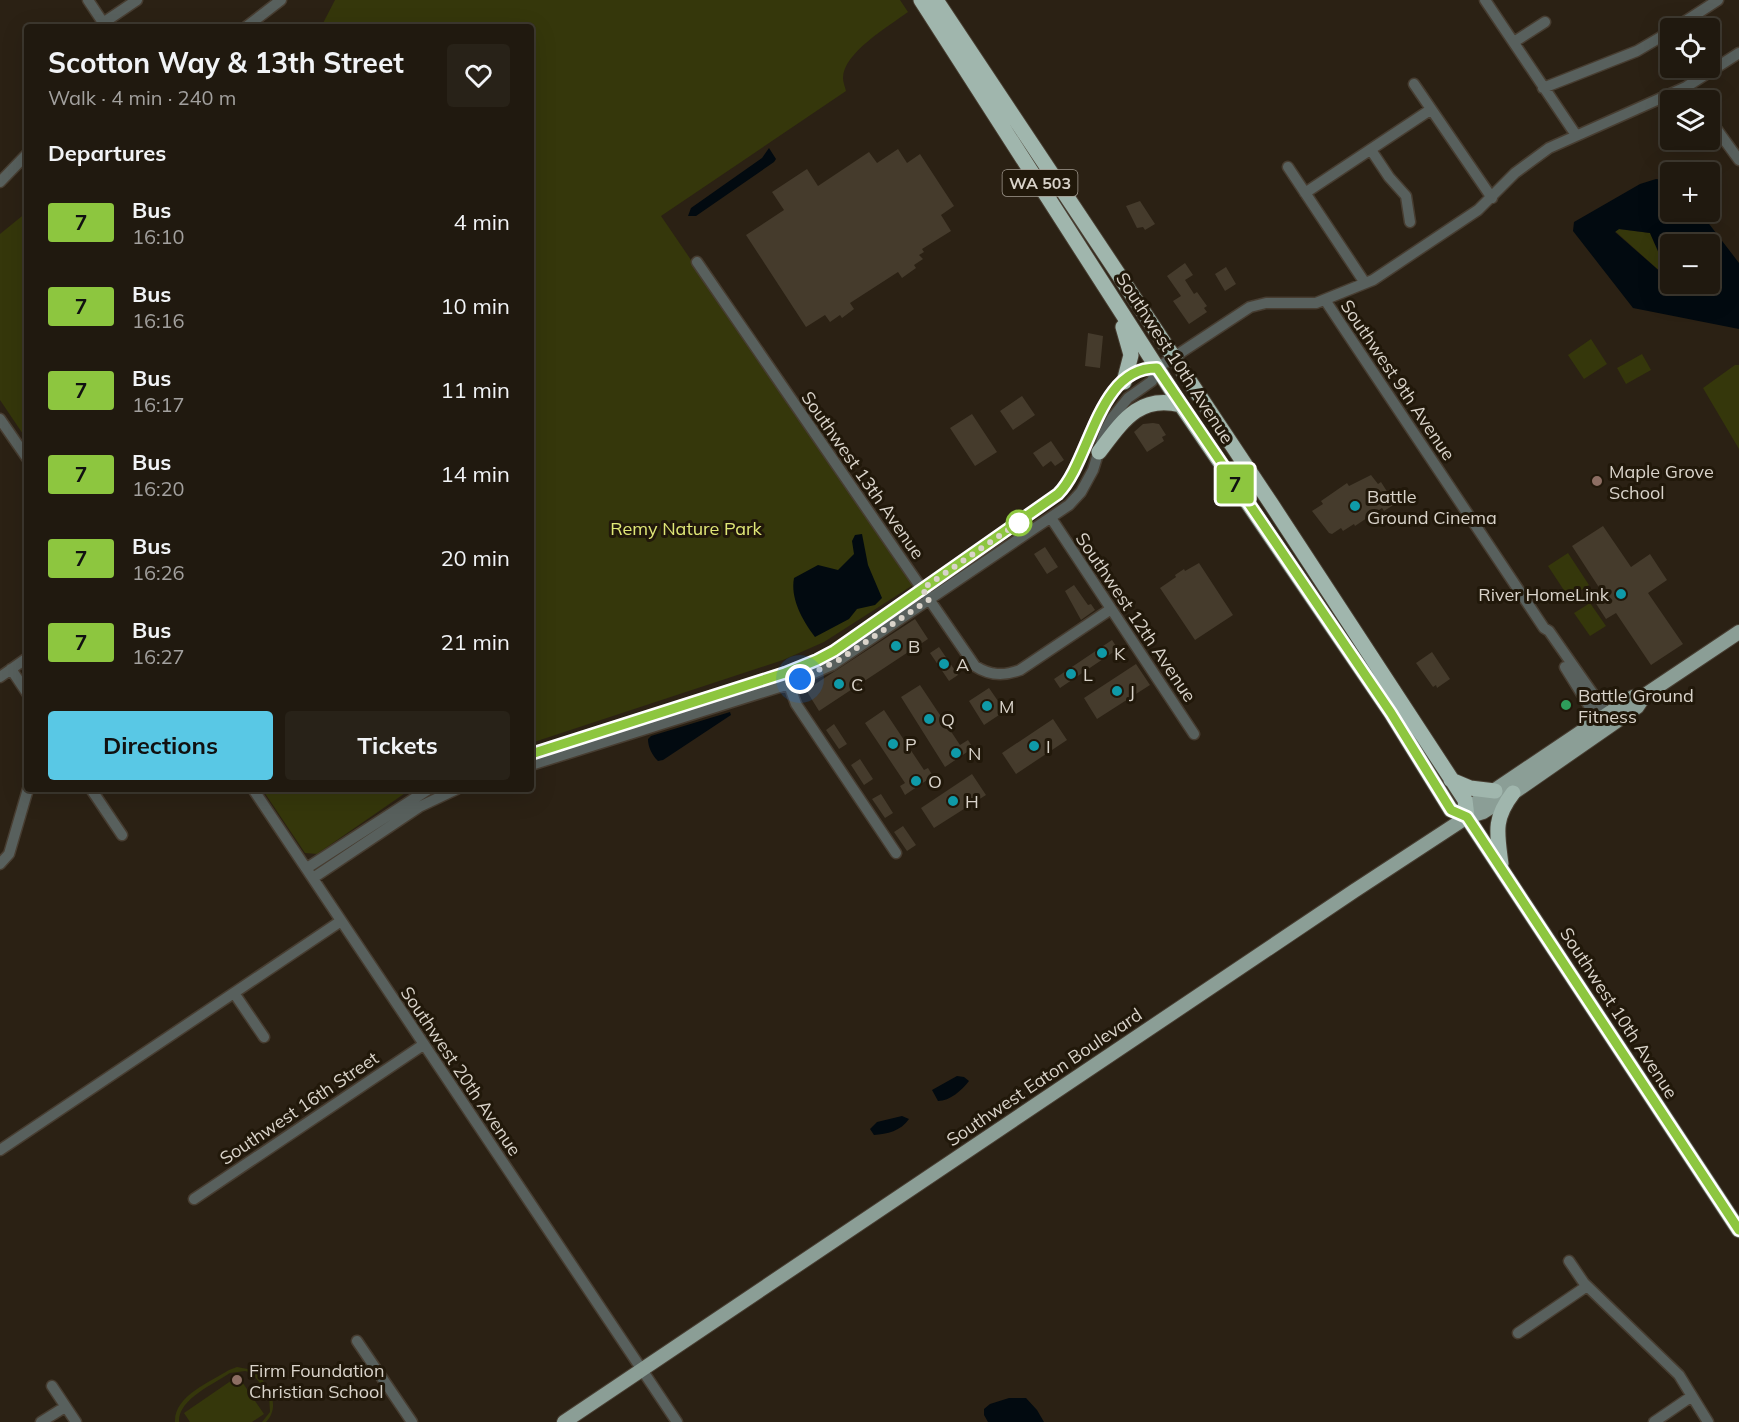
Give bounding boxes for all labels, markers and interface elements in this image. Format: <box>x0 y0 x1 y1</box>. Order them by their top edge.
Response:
map controls <box>1660 18 1720 294</box>
button: locate <box>1660 18 1720 78</box>
button: heart <box>447 44 510 107</box>
text: Scotton Way & 13th Street <box>48 45 404 80</box>
text: Walk · 4 min · 240 m <box>48 85 236 110</box>
button: layers <box>1660 90 1720 150</box>
text: Departures <box>48 139 166 167</box>
button: + <box>1660 162 1720 222</box>
road number: WA 503 <box>1002 170 1078 196</box>
text: Bus <box>132 196 171 224</box>
text: 4 min <box>454 208 510 236</box>
text: 7 <box>75 209 87 235</box>
text: 16:10 <box>132 224 185 249</box>
button: − <box>1660 234 1720 294</box>
street label: Southwest 10th Avenue <box>1111 268 1239 448</box>
text: Bus <box>132 280 171 308</box>
text: 10 min <box>440 292 510 320</box>
text: 7 <box>75 293 87 319</box>
street label: Southwest 9th Avenue <box>1336 295 1460 465</box>
text: 16:16 <box>132 308 185 333</box>
text: Bus <box>132 364 171 392</box>
text: 11 min <box>440 376 510 404</box>
text: 7 <box>75 377 87 403</box>
street label: Southwest 13th Avenue <box>796 387 930 563</box>
text: 16:17 <box>132 392 185 417</box>
text: Bus <box>132 448 171 476</box>
text: 14 min <box>440 460 510 488</box>
place label: Maple Grove School <box>1609 460 1714 504</box>
text: 7 <box>75 461 87 487</box>
line badge: 7 <box>1216 464 1254 504</box>
text: 7 <box>1229 471 1241 497</box>
marker: Maple Grove School <box>1590 474 1604 488</box>
text: 16:20 <box>132 476 185 501</box>
place label: Battle Ground Cinema <box>1367 485 1497 529</box>
marker: Battle Ground Cinema <box>1348 499 1362 513</box>
unlabelled marker <box>1006 510 1032 536</box>
park label: Remy Nature Park <box>610 517 763 540</box>
street label: Southwest 12th Avenue <box>1071 528 1201 706</box>
text: Bus <box>132 532 171 560</box>
text: 20 min <box>440 544 510 572</box>
text: 7 <box>75 545 87 571</box>
text: 16:26 <box>132 560 185 585</box>
place label: River HomeLink <box>1478 583 1610 606</box>
marker: River HomeLink <box>1614 587 1628 601</box>
text: Bus <box>132 616 171 644</box>
text: 21 min <box>440 628 510 656</box>
text: 7 <box>75 629 87 655</box>
place label: B <box>908 635 920 658</box>
marker: B <box>889 639 903 653</box>
place label: K <box>1114 642 1126 665</box>
text: 16:27 <box>132 644 185 669</box>
marker: K <box>1095 646 1109 660</box>
place label: A <box>956 653 969 676</box>
marker: A <box>937 657 951 671</box>
place label: L <box>1083 663 1093 686</box>
your location <box>785 664 815 694</box>
marker: L <box>1064 667 1078 681</box>
place label: C <box>851 673 863 696</box>
marker: C <box>832 677 846 691</box>
place label: J <box>1129 680 1135 703</box>
marker: J <box>1110 684 1124 698</box>
place label: Battle Ground Fitness <box>1578 684 1694 728</box>
place label: M <box>999 695 1014 718</box>
marker: Battle Ground Fitness <box>1559 698 1573 712</box>
marker: M <box>980 699 994 713</box>
place label: Q <box>941 708 955 731</box>
button: Directions <box>48 711 273 780</box>
button: Tickets <box>285 711 510 780</box>
marker: Q <box>922 712 936 726</box>
place label: P <box>905 733 917 756</box>
place label: I <box>1046 735 1051 758</box>
marker: P <box>886 737 900 751</box>
marker: I <box>1027 739 1041 753</box>
place label: N <box>968 742 981 765</box>
marker: N <box>949 746 963 760</box>
place label: O <box>928 770 942 793</box>
marker: O <box>909 774 923 788</box>
place label: H <box>965 790 979 813</box>
marker: H <box>946 794 960 808</box>
street label: Southwest 10th Avenue <box>1555 923 1683 1103</box>
street label: Southwest 20th Avenue <box>396 982 526 1160</box>
street label: Southwest Eaton Boulevard <box>942 1003 1146 1151</box>
street label: Southwest 16th Street <box>215 1046 383 1170</box>
place label: Firm Foundation Christian School <box>249 1359 384 1403</box>
marker: Firm Foundation Christian School <box>230 1373 244 1387</box>

